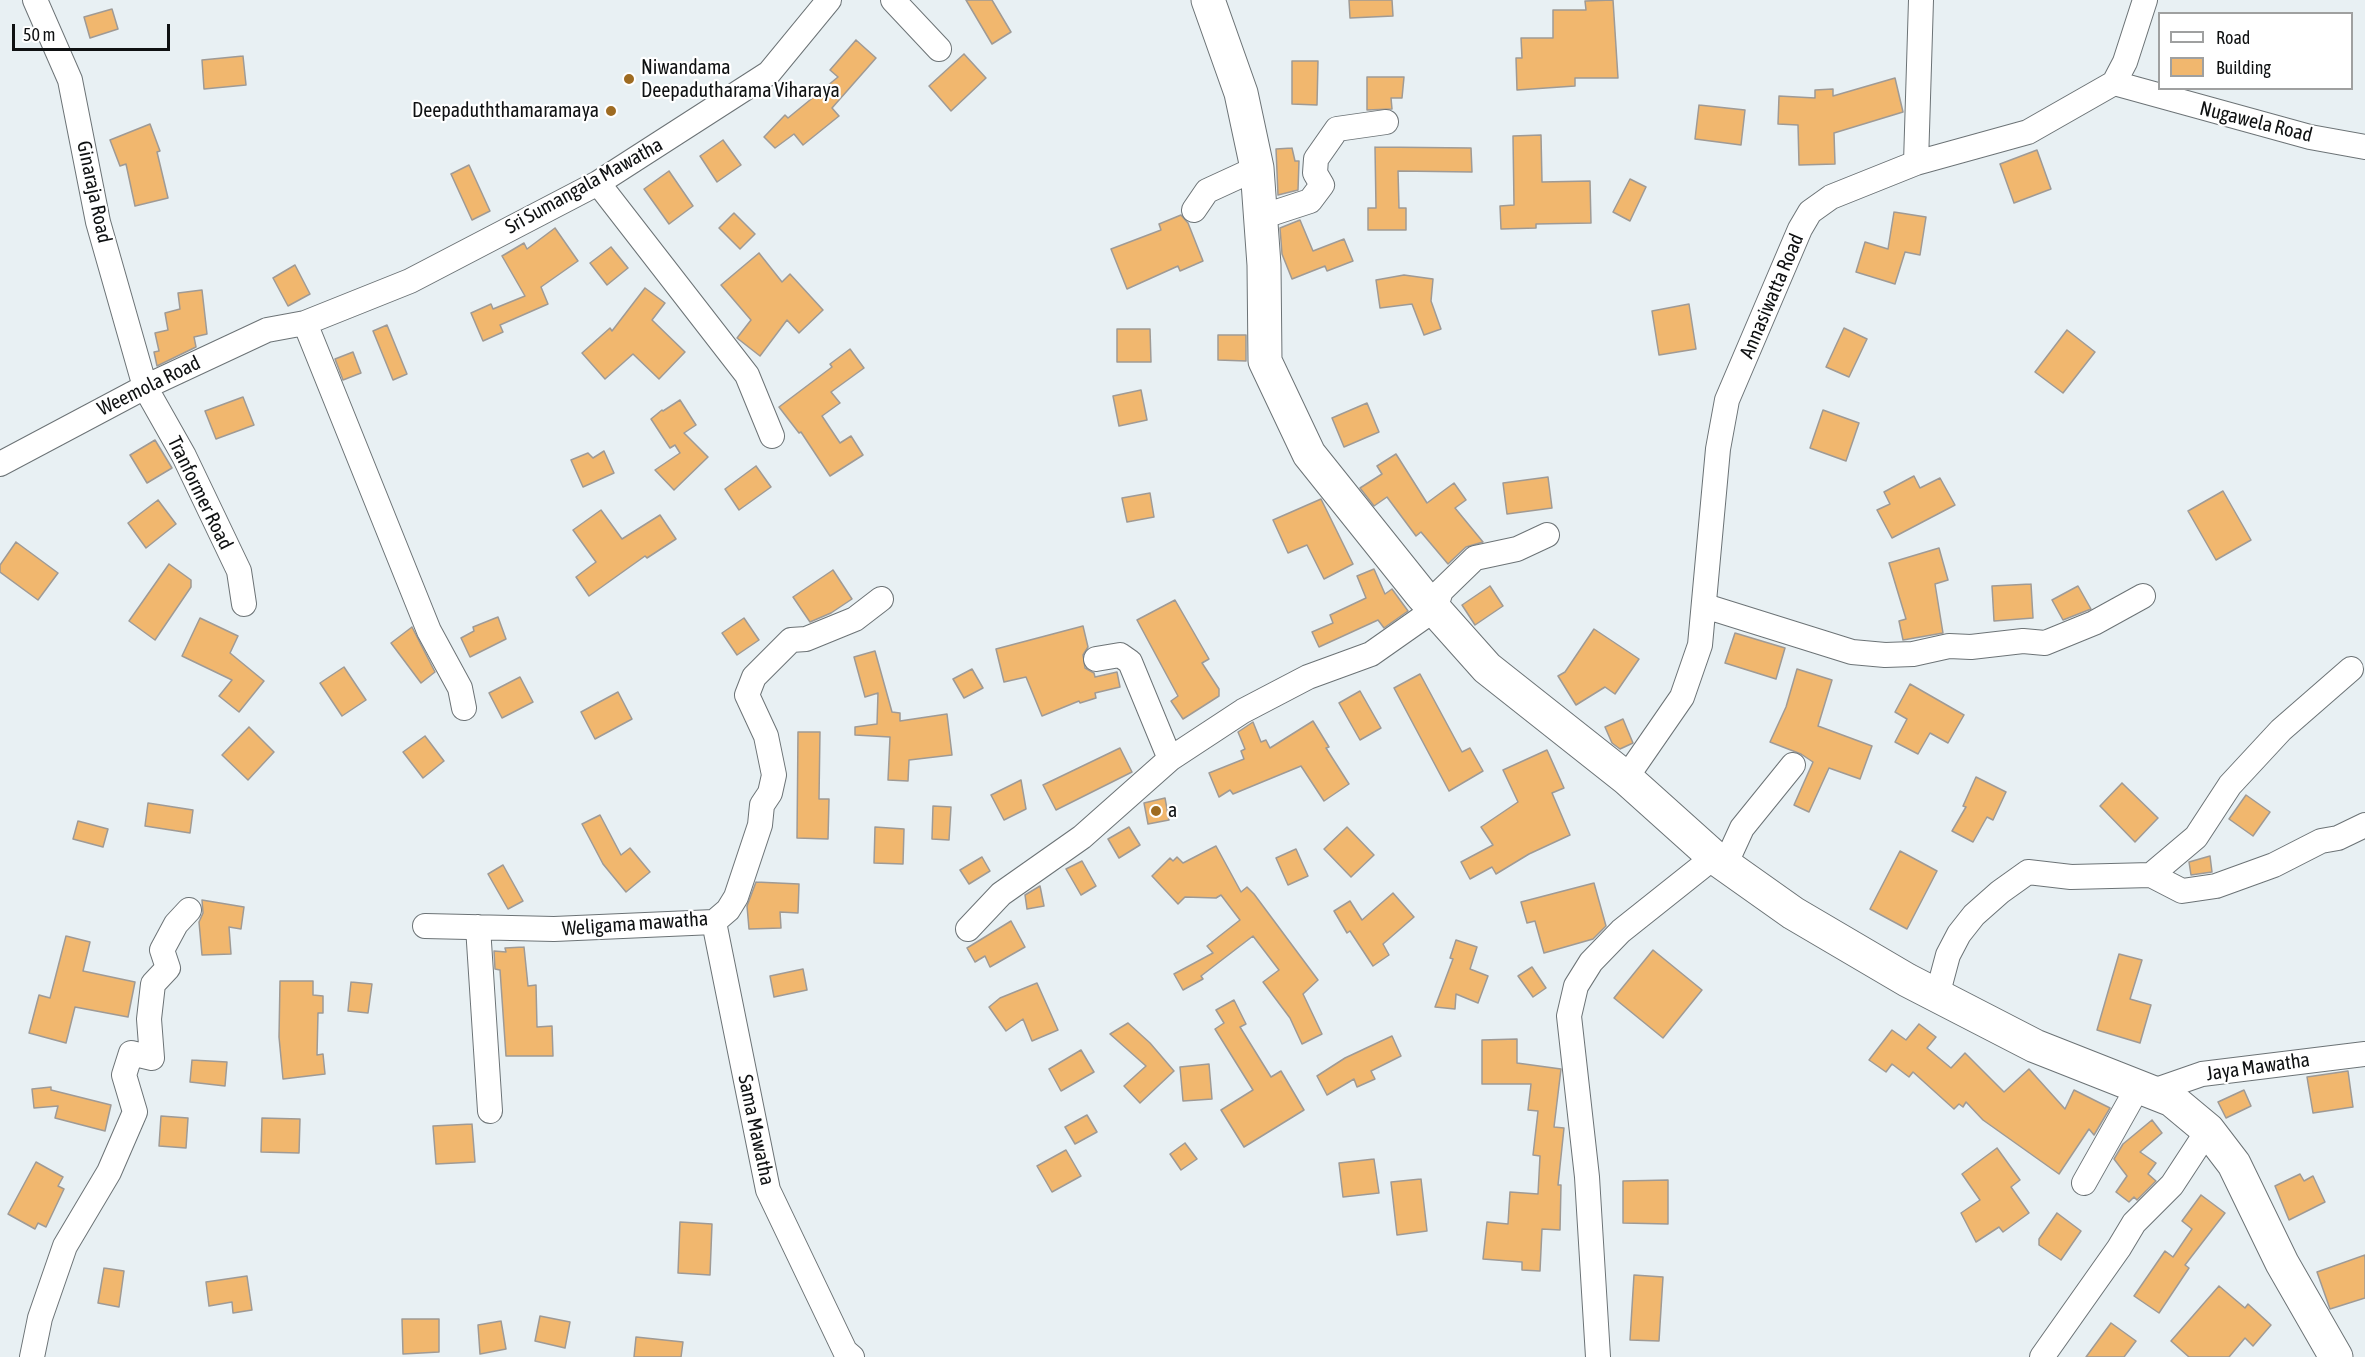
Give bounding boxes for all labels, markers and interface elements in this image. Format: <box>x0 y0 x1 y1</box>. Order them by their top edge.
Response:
scale bar <box>15 12 172 50</box>
legend <box>2158 12 2353 90</box>
text: 50 m <box>23 24 55 45</box>
text: Road <box>2216 27 2250 48</box>
place label: Niwandama Deepadutharama Viharaya <box>641 56 840 103</box>
text: Building <box>2216 57 2271 78</box>
marker: Niwandama Deepadutharama Viharaya <box>622 72 636 86</box>
street label: Nugawela Road <box>2197 96 2315 148</box>
place label: Deepaduththamaramaya <box>412 99 599 123</box>
marker: Deepaduththamaramaya <box>604 104 618 118</box>
street label: Sri Sumangala Mawatha <box>501 133 667 239</box>
street label: Ginaraja Road <box>71 139 117 245</box>
street label: Annasiwatta Road <box>1735 230 1809 362</box>
street label: Weemola Road <box>94 351 204 421</box>
street label: Tranformer Road <box>162 432 238 554</box>
place label: a <box>1168 799 1177 823</box>
marker: a <box>1149 804 1163 818</box>
street label: Weligama mawatha <box>561 907 709 941</box>
street label: Jaya Mawatha <box>2205 1048 2311 1086</box>
street label: Sama Mawatha <box>733 1072 779 1188</box>

